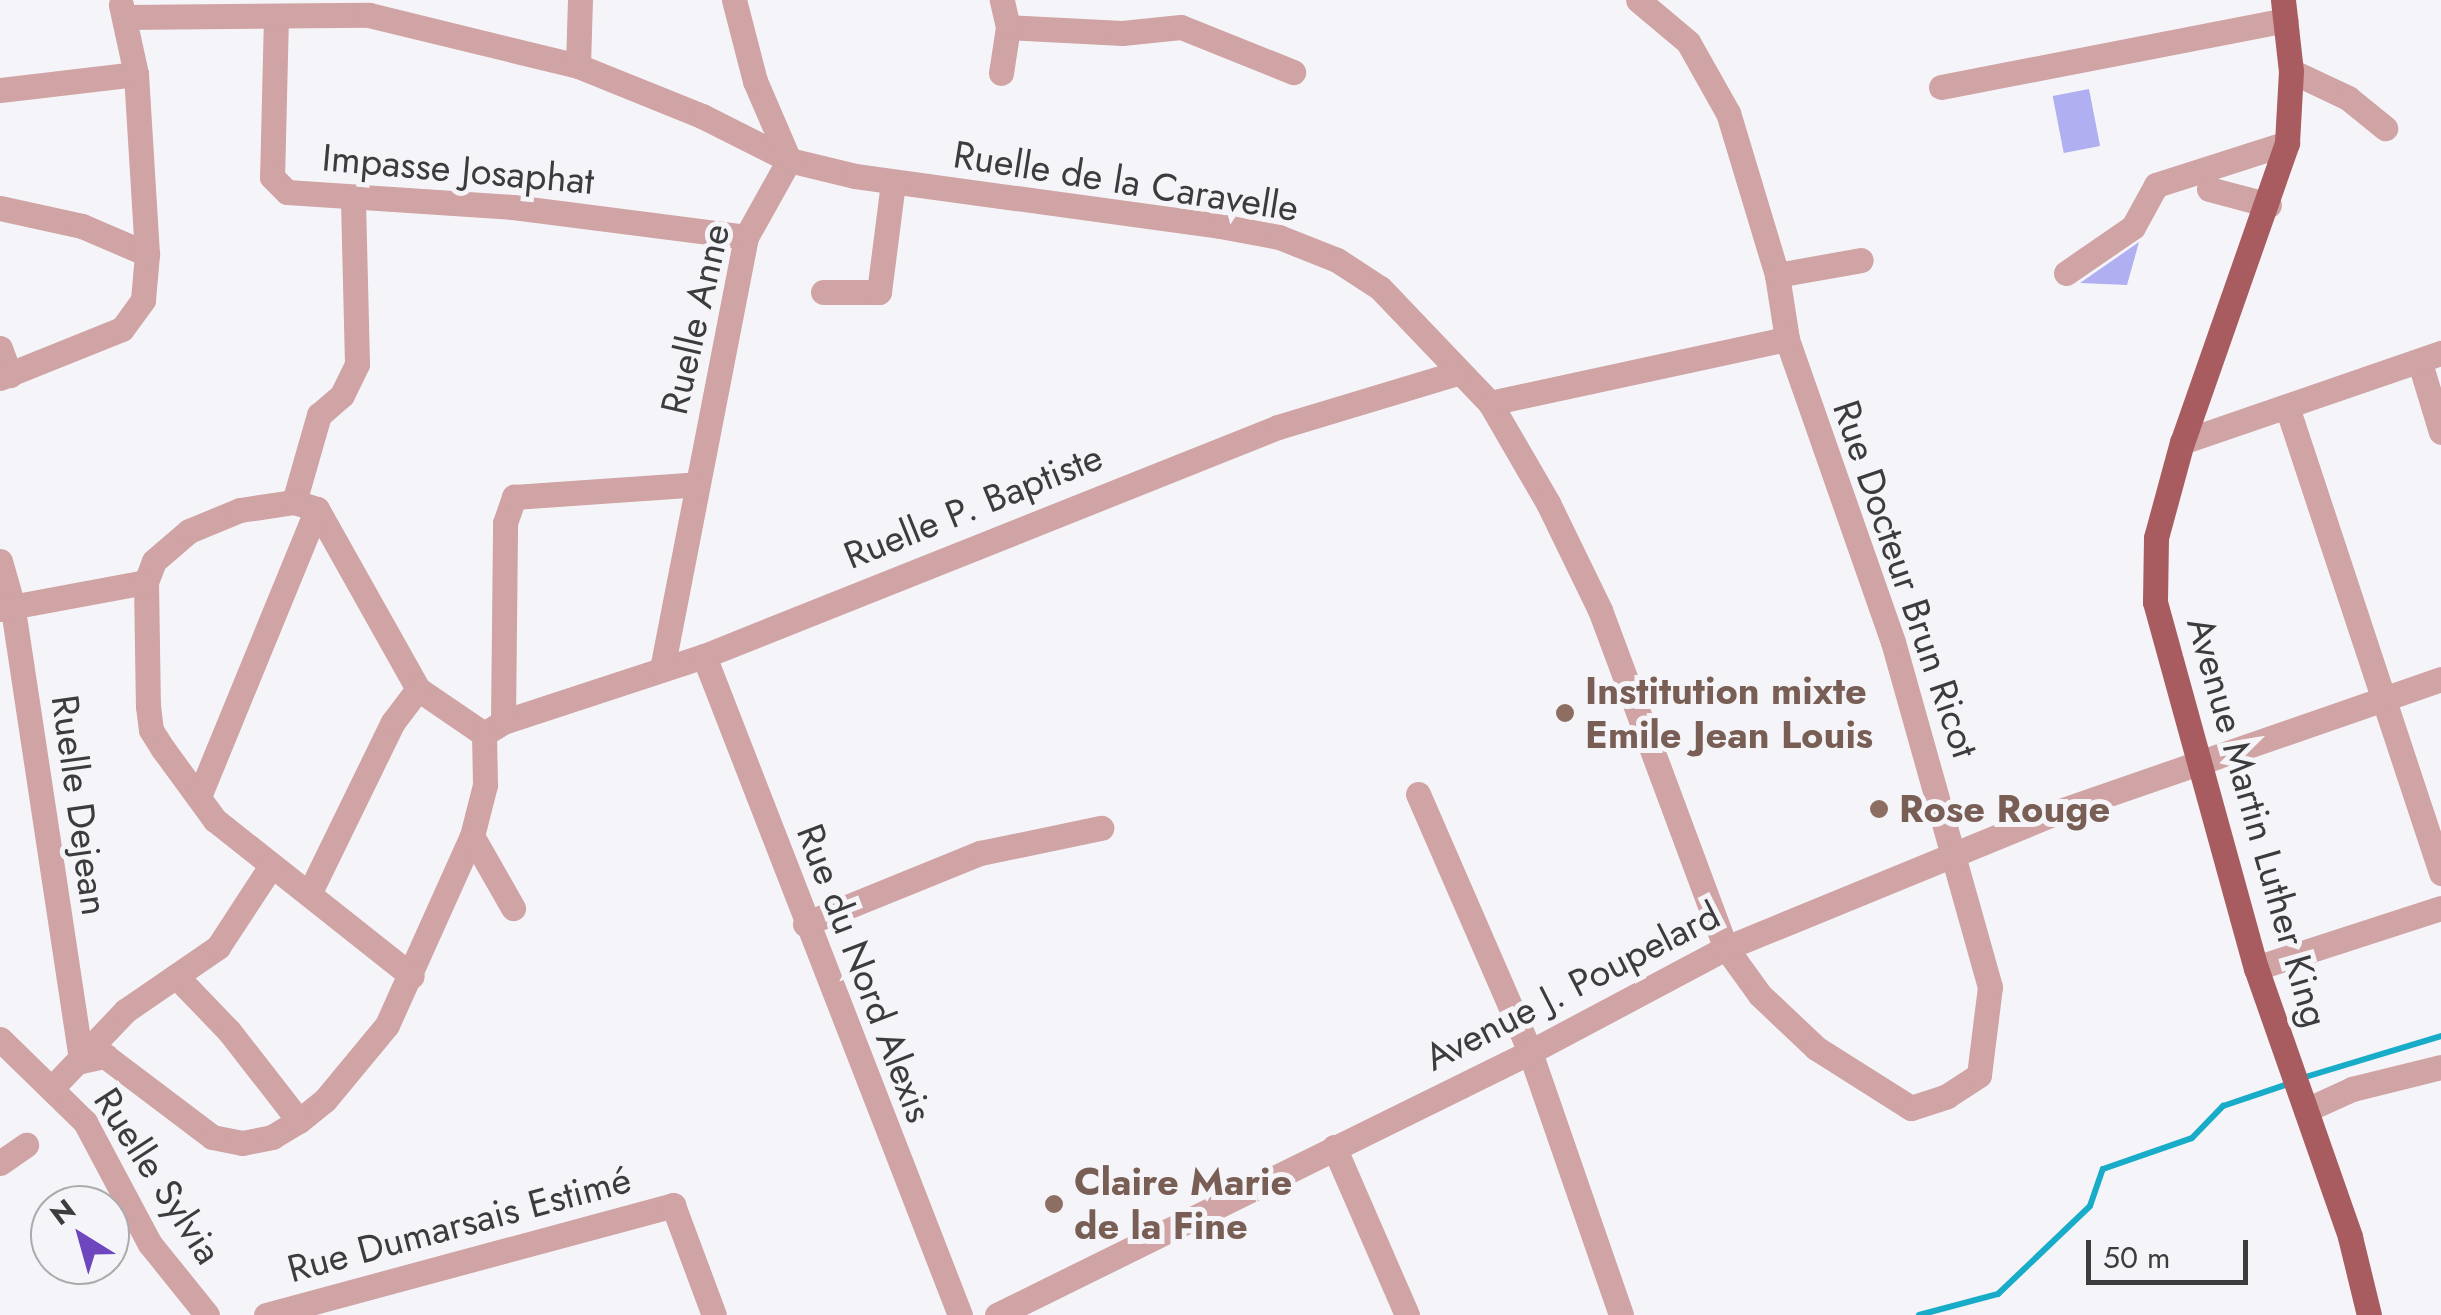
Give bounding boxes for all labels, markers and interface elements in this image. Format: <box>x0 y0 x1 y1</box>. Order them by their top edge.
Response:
street label: Ruelle de la Caravelle <box>950 131 1302 231</box>
street label: Impasse Josaphat <box>320 134 596 204</box>
street label: Ruelle Anne <box>651 219 739 419</box>
street label: Rue Docteur Brun Ricot <box>1823 394 1989 764</box>
street label: Ruelle P. Baptiste <box>837 433 1109 579</box>
street label: Avenue Martin Luther King <box>2178 612 2338 1032</box>
place label: Institution mixte Emile Jean Louis <box>1585 668 1873 758</box>
street label: Ruelle Dejean <box>42 692 118 918</box>
marker: Institution mixte Emile Jean Louis <box>1554 702 1576 724</box>
place label: Rose Rouge <box>1899 786 2110 832</box>
marker: Rose Rouge <box>1868 798 1890 820</box>
street label: Rue du Nord Alexis <box>787 818 943 1128</box>
street label: Avenue J. Poupelard <box>1417 892 1727 1080</box>
street label: Ruelle Sylvia <box>84 1080 232 1272</box>
street label: Rue Dumarsais Estimé <box>282 1156 636 1292</box>
place label: Claire Marie de la Fine <box>1074 1159 1292 1248</box>
north arrow <box>30 1185 130 1285</box>
text: N <box>42 1189 84 1235</box>
marker: Claire Marie de la Fine <box>1043 1193 1065 1215</box>
scale bar <box>2091 1220 2254 1282</box>
text: 50 m <box>2103 1236 2170 1279</box>

